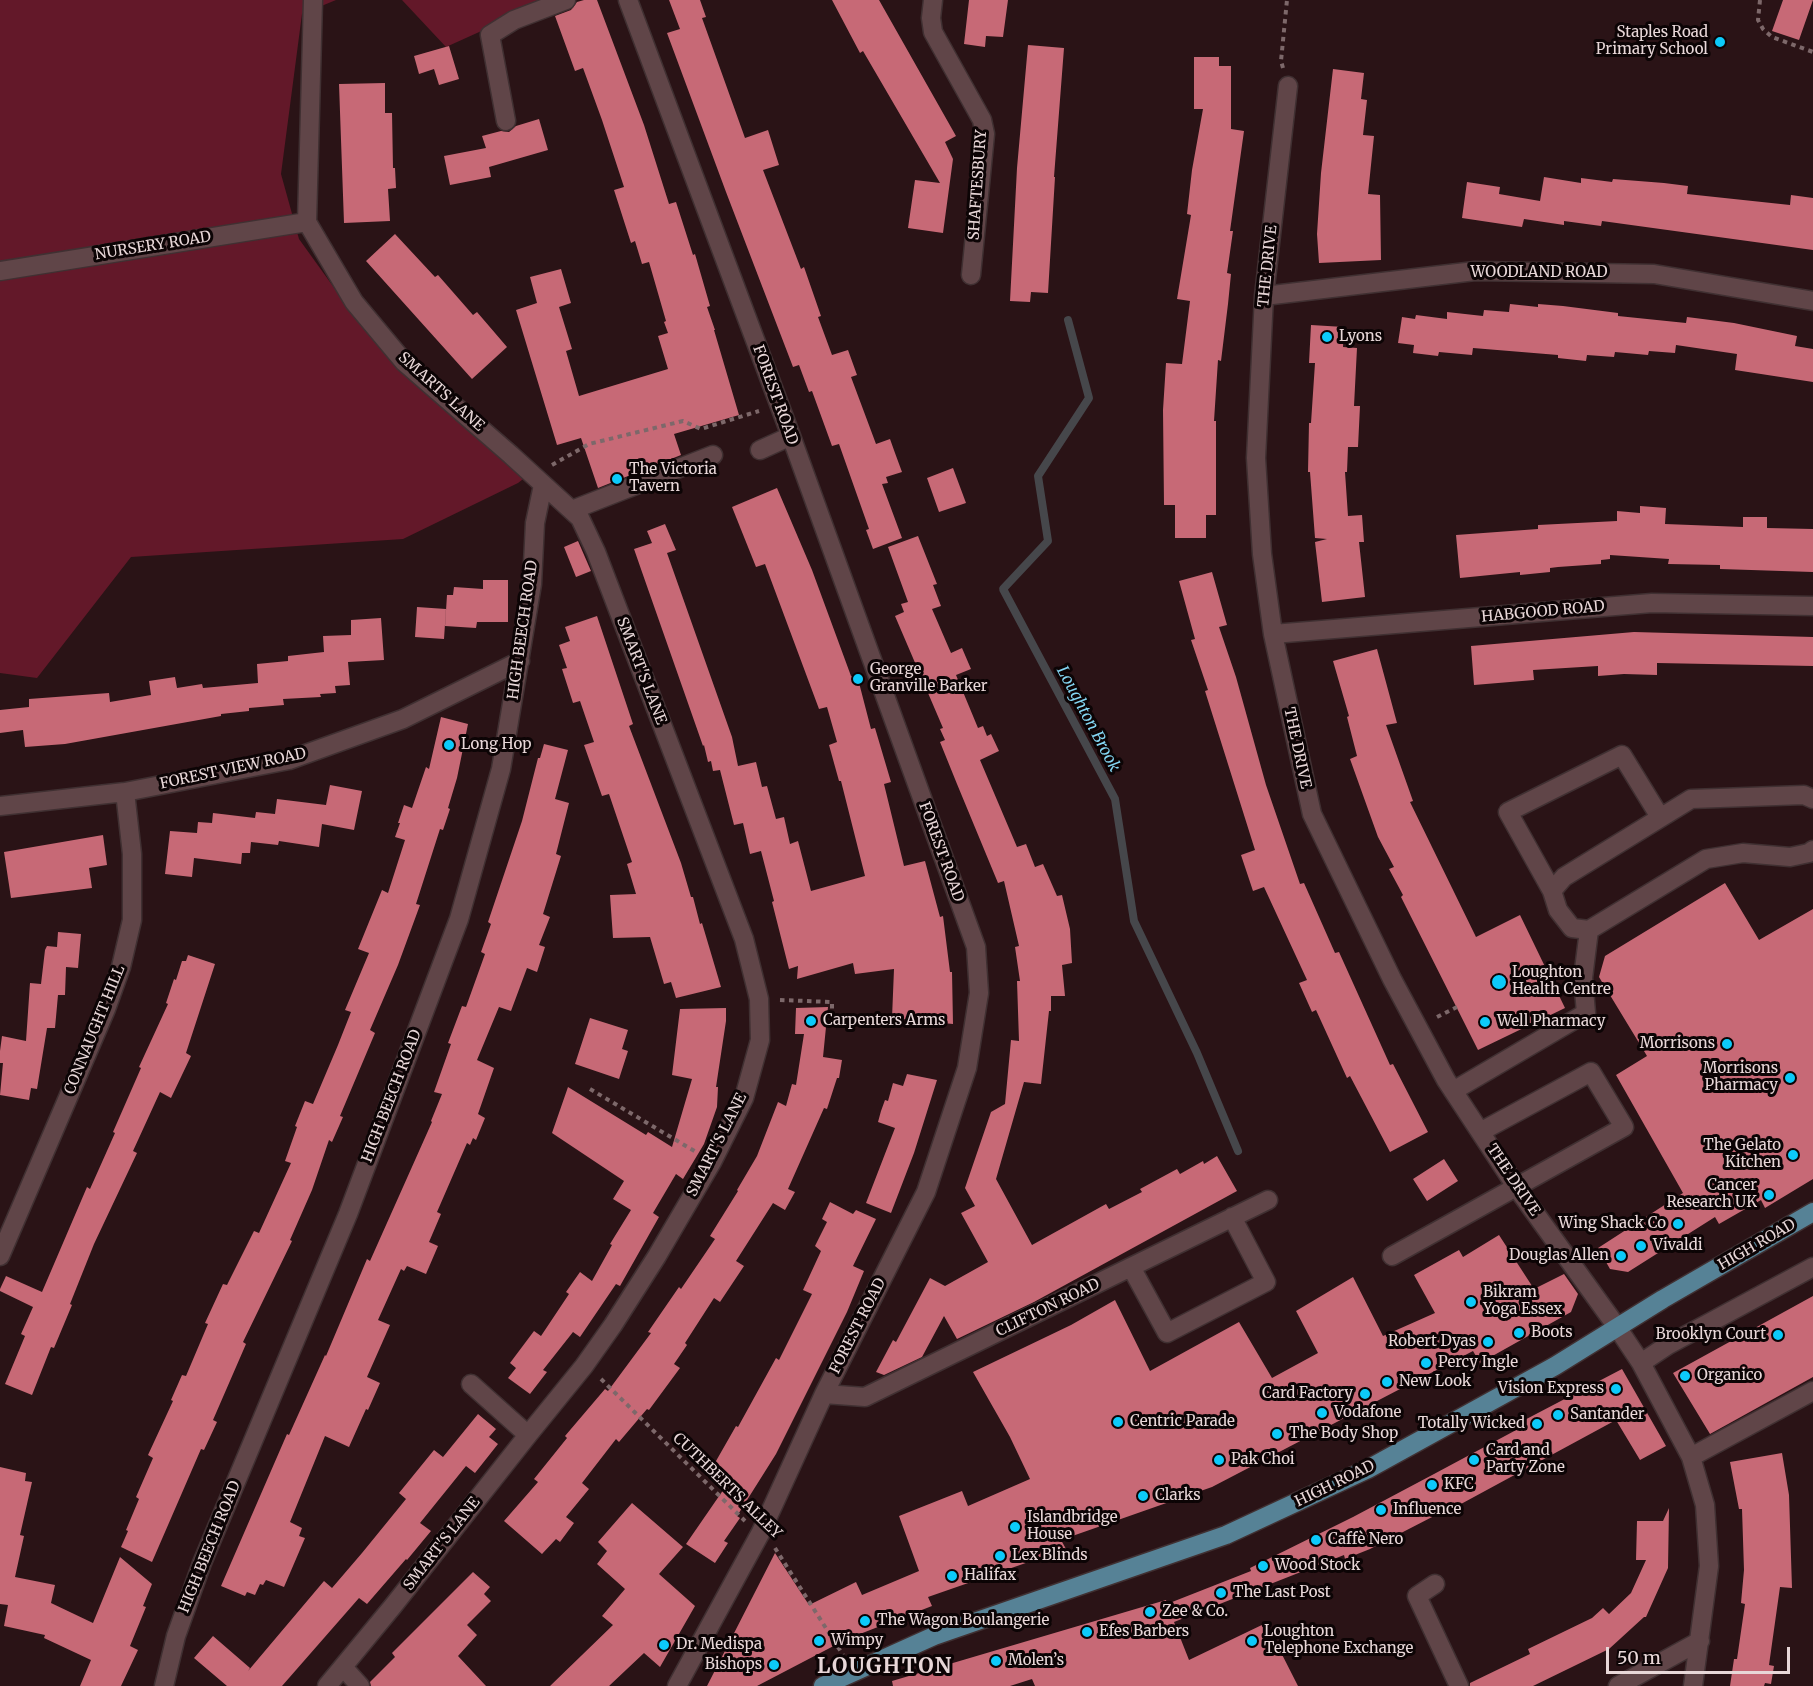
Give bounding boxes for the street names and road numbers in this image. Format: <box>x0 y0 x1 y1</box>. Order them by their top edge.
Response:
street label: SHAFTESBURY <box>965 129 991 241</box>
street label: THE DRIVE <box>1255 224 1281 308</box>
street label: NURSERY ROAD <box>94 228 212 264</box>
street label: WOODLAND ROAD <box>1470 264 1608 282</box>
street label: FOREST ROAD <box>749 343 801 447</box>
street label: SMARTS LANE <box>394 349 488 435</box>
street label: HIGH BEECH ROAD <box>504 559 542 701</box>
street label: HABGOOD ROAD <box>1481 598 1605 626</box>
street label: SMART'S LANE <box>612 615 670 727</box>
street label: THE DRIVE <box>1280 706 1314 790</box>
street label: FOREST VIEW ROAD <box>158 745 308 793</box>
street label: FOREST ROAD <box>915 800 967 904</box>
street label: CONNAUGHT HILL <box>61 963 129 1097</box>
street label: HIGH BEECH ROAD <box>358 1027 426 1165</box>
street label: SMART'S LANE <box>683 1090 751 1200</box>
street label: THE DRIVE <box>1482 1141 1544 1219</box>
street label: HIGH ROAD <box>1715 1216 1799 1274</box>
street label: FOREST ROAD <box>826 1275 890 1377</box>
street label: CLIFTON ROAD <box>993 1275 1103 1341</box>
street label: CUTHBERTS ALLEY <box>669 1429 785 1543</box>
street label: HIGH ROAD <box>1292 1457 1378 1511</box>
street label: HIGH BEECH ROAD <box>175 1478 245 1616</box>
street label: SMART'S LANE <box>400 1494 484 1594</box>

